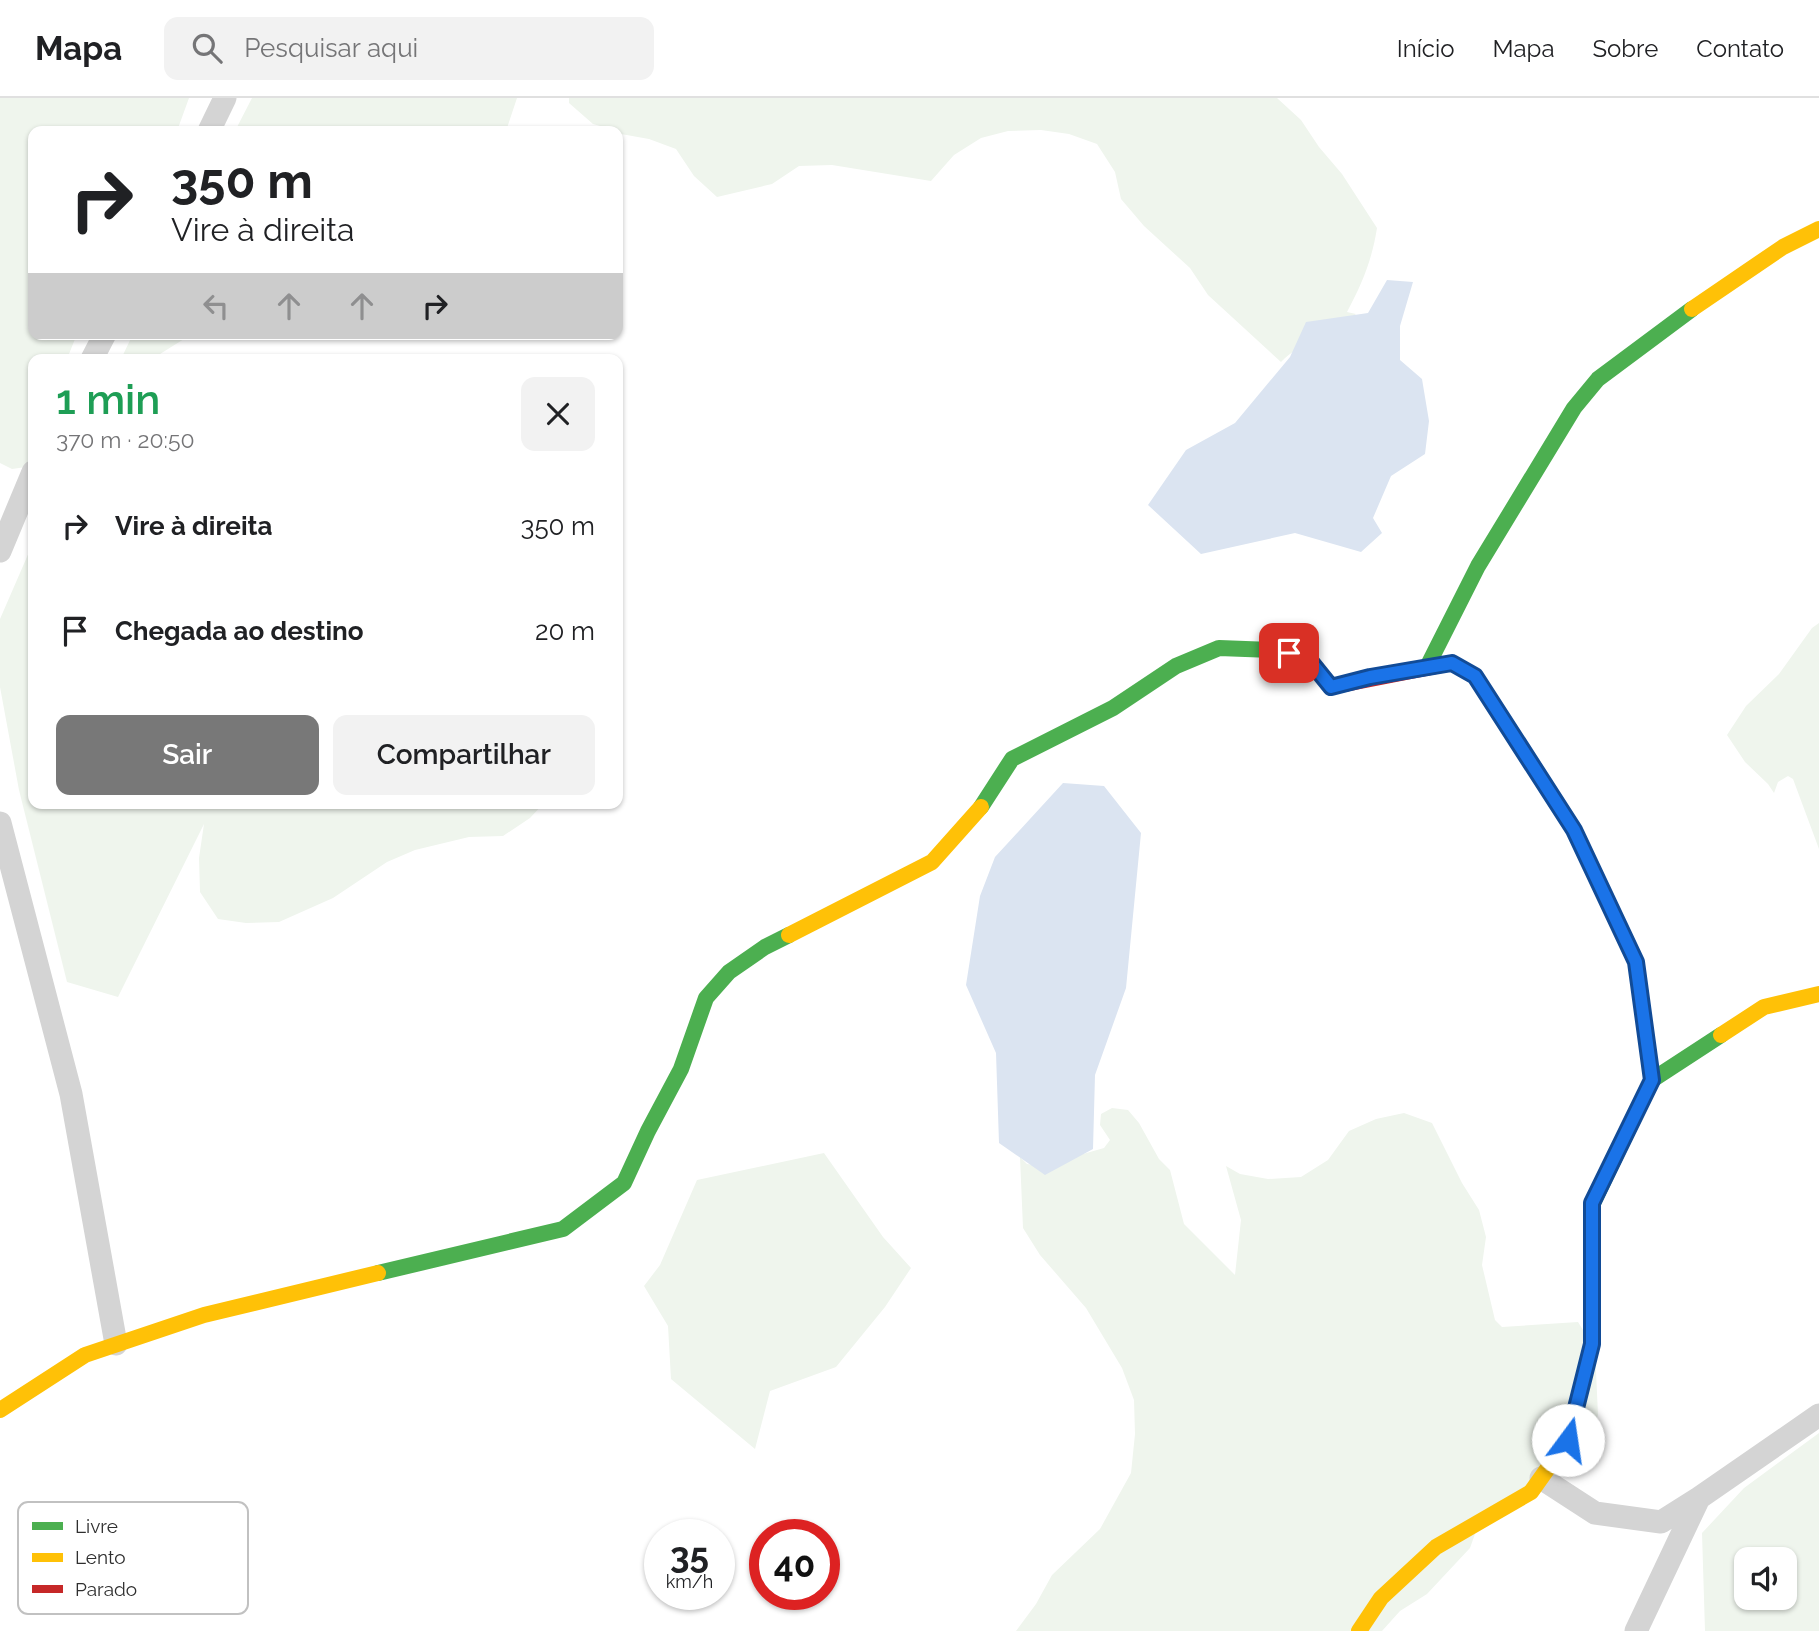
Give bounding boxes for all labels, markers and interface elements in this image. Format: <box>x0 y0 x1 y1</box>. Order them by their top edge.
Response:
search box <box>164 17 654 80</box>
text: Mapa <box>35 29 122 68</box>
icon: search <box>188 29 226 67</box>
text: Pesquisar aqui <box>244 33 418 63</box>
text: Início <box>1397 34 1455 63</box>
text: Mapa <box>1493 34 1554 63</box>
text: Sobre <box>1592 34 1658 63</box>
text: Contato <box>1696 34 1784 63</box>
text: 350 m <box>171 152 313 209</box>
icon: right <box>56 154 147 245</box>
text: Vire à direita <box>171 211 354 248</box>
icon: left <box>197 287 235 325</box>
icon: ahead <box>270 287 308 325</box>
icon: ahead <box>343 287 381 325</box>
icon: right <box>416 287 454 325</box>
text: 1 min <box>56 375 160 424</box>
button: close <box>521 377 595 451</box>
text: 370 m · 20:50 <box>56 426 195 453</box>
icon: right <box>56 507 94 545</box>
text: Vire à direita <box>115 511 272 541</box>
text: 350 m <box>521 511 595 541</box>
icon: arrive <box>56 612 94 650</box>
text: Chegada ao destino <box>115 616 364 646</box>
text: 20 m <box>535 616 595 646</box>
pin <box>1259 623 1319 683</box>
icon: arrive <box>1270 634 1308 672</box>
button: Sair <box>56 715 319 795</box>
button: Compartilhar <box>333 715 595 795</box>
position arrow <box>1531 1403 1605 1477</box>
legend <box>18 1502 248 1614</box>
text: Livre <box>75 1515 118 1537</box>
speed limit sign: 40 <box>749 1519 840 1610</box>
text: 35 <box>670 1535 709 1576</box>
text: Lento <box>75 1546 126 1568</box>
map controls <box>1734 1547 1797 1610</box>
button: sound <box>1734 1547 1797 1610</box>
text: km/h <box>666 1571 713 1592</box>
text: Parado <box>75 1578 137 1600</box>

